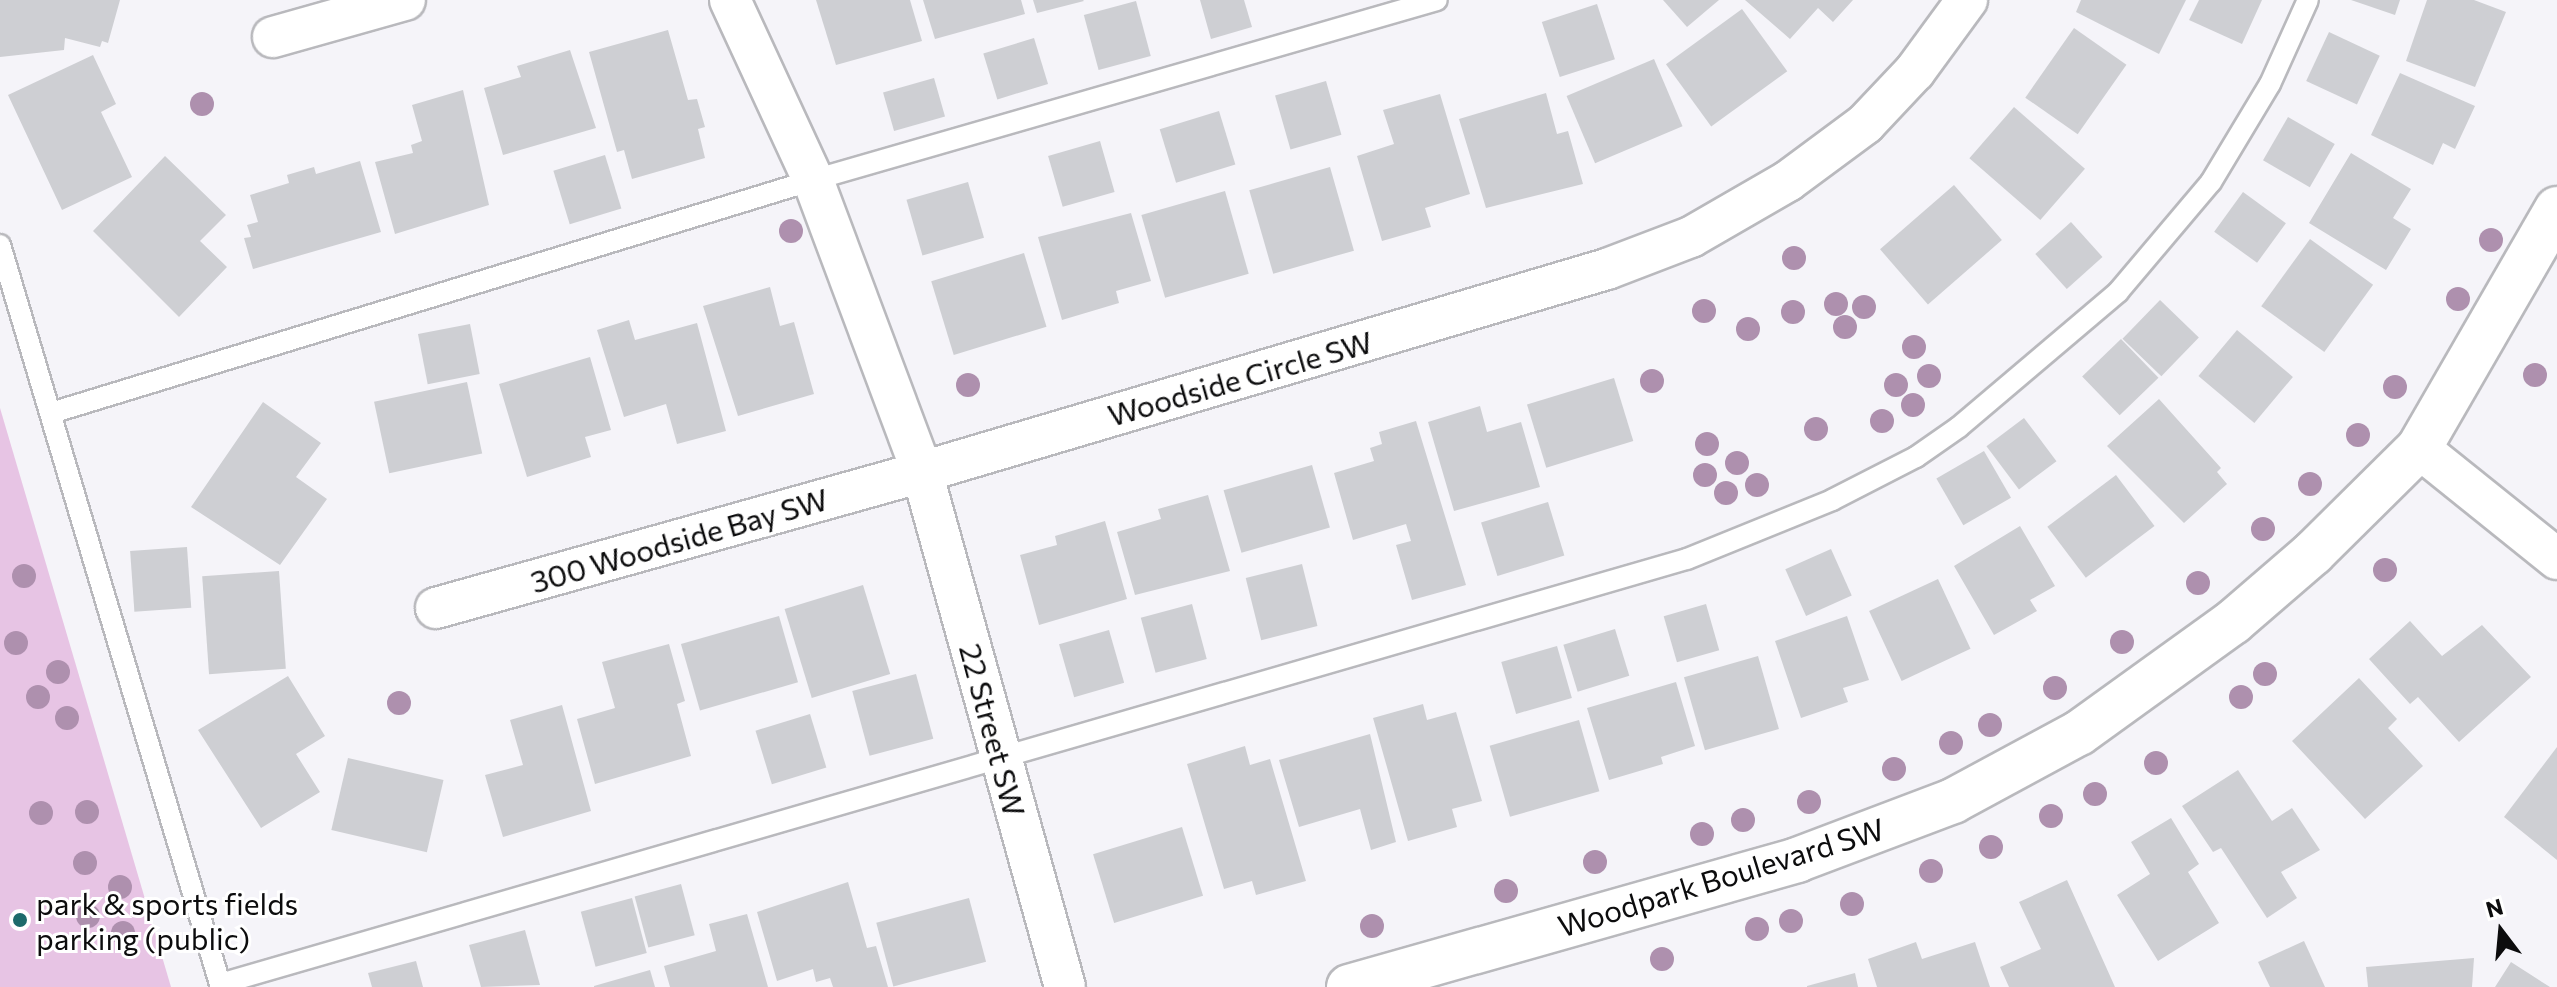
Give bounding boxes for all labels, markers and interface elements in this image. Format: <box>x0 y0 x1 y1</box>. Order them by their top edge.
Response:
street label: Woodside Circle SW <box>1104 323 1376 433</box>
street label: 300 Woodside Bay SW <box>526 480 832 600</box>
street label: 22 Street SW <box>953 640 1033 820</box>
street label: Woodpark Boulevard SW <box>1554 810 1888 944</box>
place label: park & sports fields parking (public) <box>36 885 298 956</box>
north arrow <box>2461 891 2541 971</box>
text: N <box>2483 892 2506 923</box>
marker: park & sports fields parking (public) <box>11 911 29 929</box>

